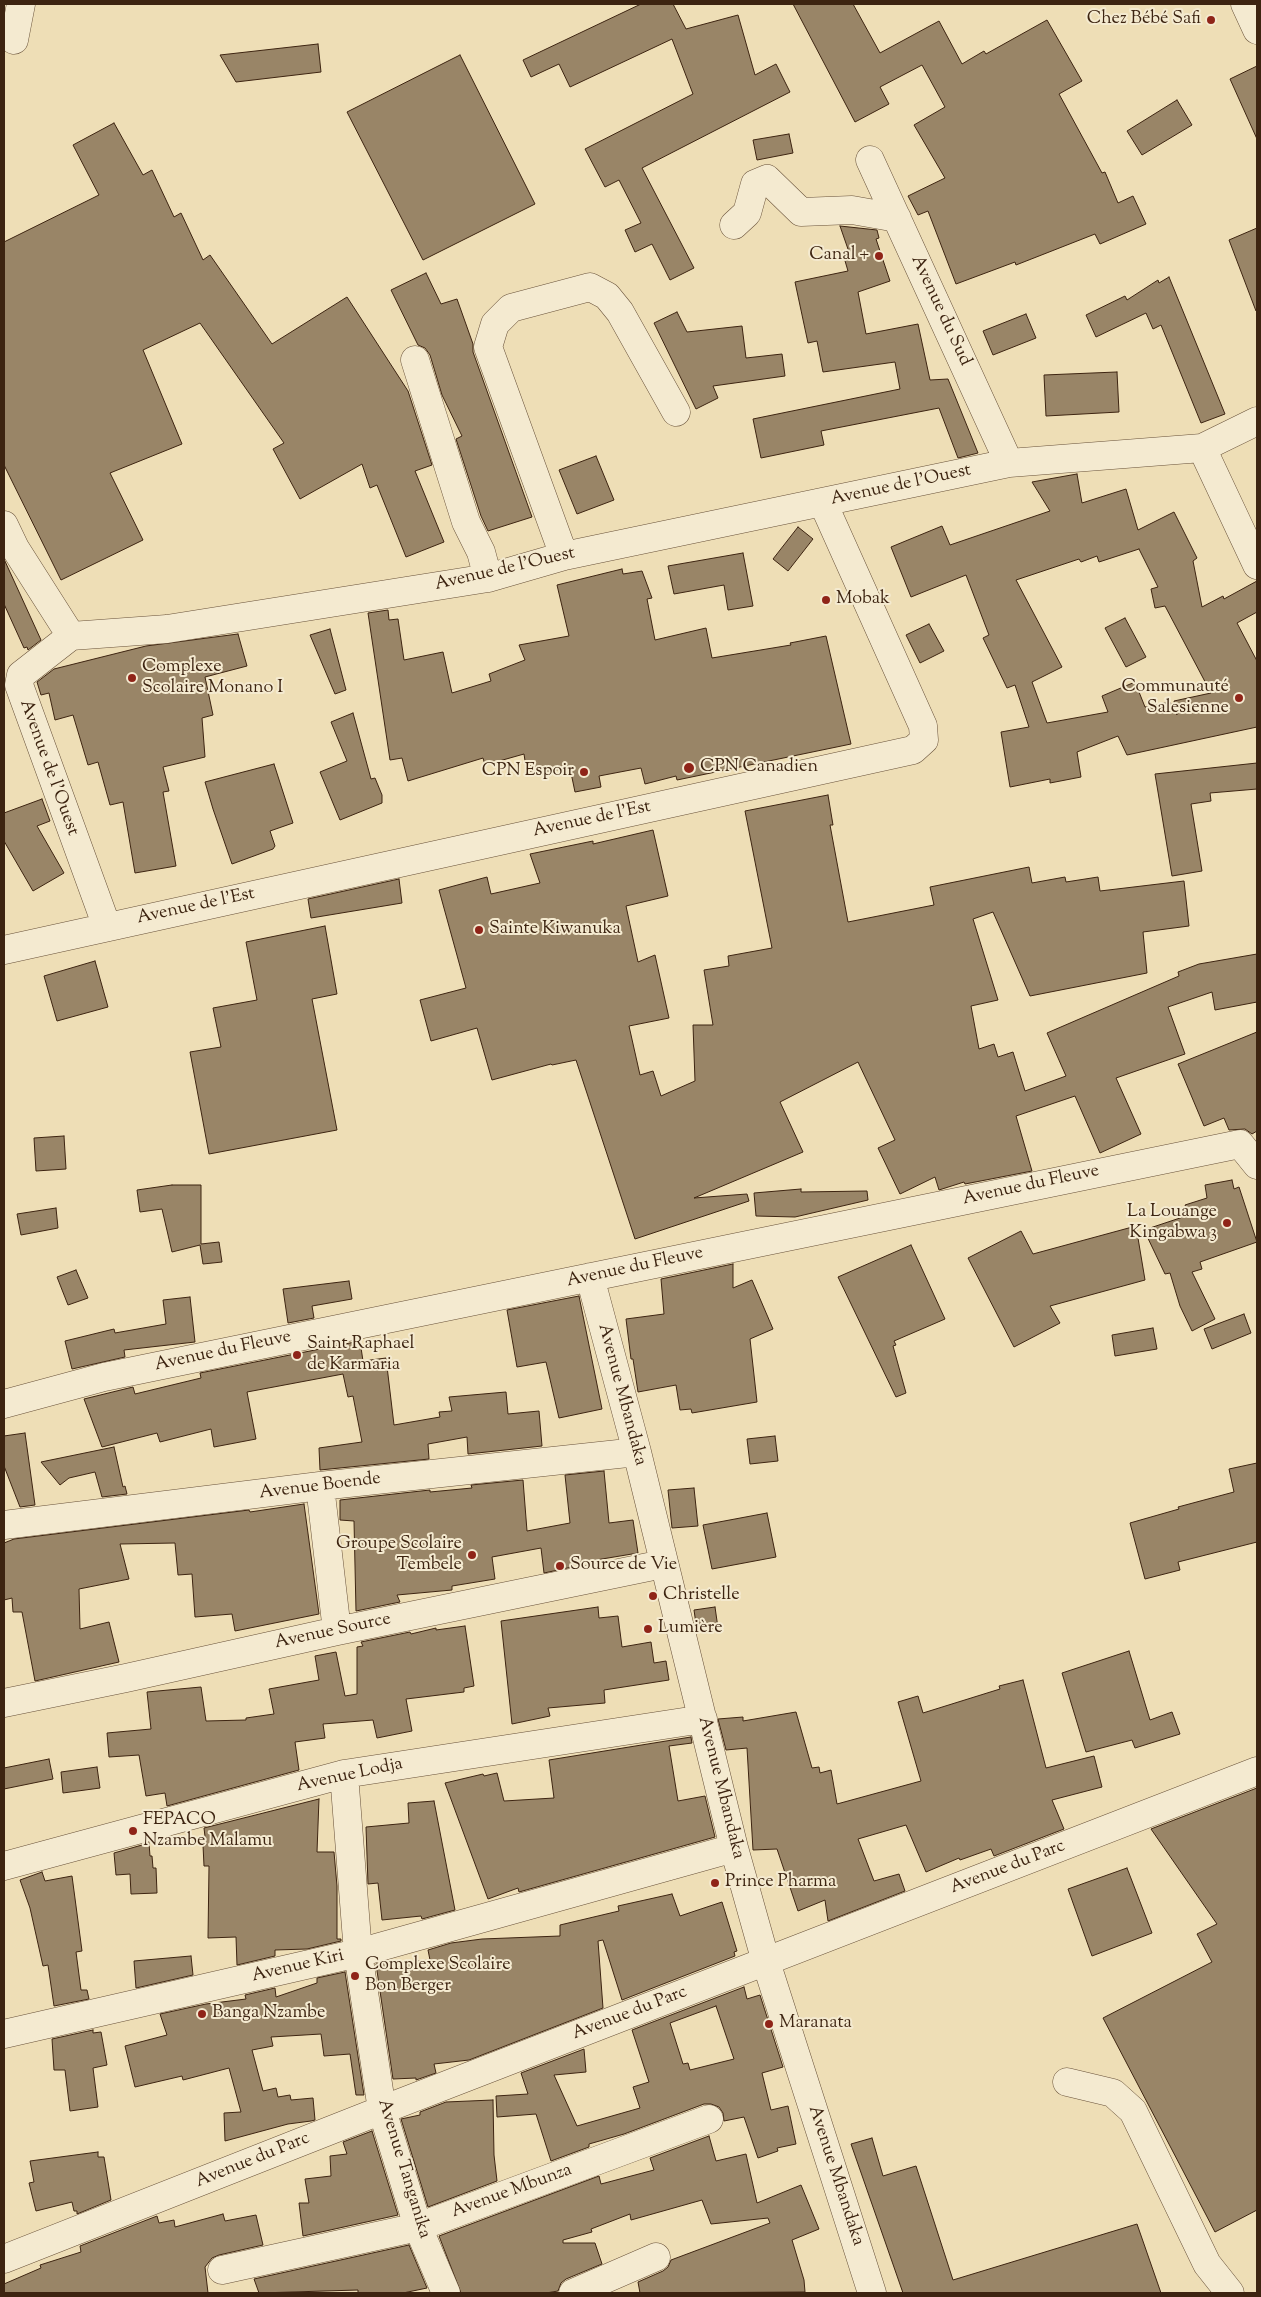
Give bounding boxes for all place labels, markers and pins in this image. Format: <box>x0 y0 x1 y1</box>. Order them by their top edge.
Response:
place label: Chez Bébé Safi <box>1087 9 1201 31</box>
marker: Chez Bébé Safi <box>1205 14 1217 26</box>
place label: Canal + <box>809 245 869 267</box>
marker: Canal + <box>873 250 885 262</box>
place label: Mobak <box>836 589 890 611</box>
marker: Mobak <box>820 594 832 606</box>
place label: Complexe Scolaire Monano I <box>142 657 283 700</box>
marker: Complexe Scolaire Monano I <box>126 672 138 684</box>
place label: Communauté Salesienne <box>1122 677 1229 720</box>
marker: Communauté Salesienne <box>1233 692 1245 704</box>
place label: CPN Canadien <box>700 757 818 779</box>
place label: CPN Espoir <box>482 761 574 783</box>
marker: CPN Canadien <box>682 761 696 775</box>
marker: CPN Espoir <box>578 766 590 778</box>
place label: Sainte Kiwanuka <box>489 919 621 941</box>
marker: Sainte Kiwanuka <box>473 924 485 936</box>
place label: La Louange Kingabwa 3 <box>1127 1202 1217 1244</box>
marker: La Louange Kingabwa 3 <box>1221 1217 1233 1229</box>
place label: Saint Raphael de Karmaria <box>307 1334 414 1376</box>
marker: Saint Raphael de Karmaria <box>291 1349 303 1361</box>
place label: Groupe Scolaire Tembele <box>336 1534 462 1576</box>
marker: Groupe Scolaire Tembele <box>466 1549 478 1561</box>
place label: Source de Vie <box>570 1555 677 1577</box>
marker: Source de Vie <box>554 1560 566 1572</box>
place label: Christelle <box>663 1585 740 1607</box>
marker: Christelle <box>647 1590 659 1602</box>
place label: Lumière <box>658 1618 723 1640</box>
marker: Lumière <box>642 1623 654 1635</box>
place label: FEPACO Nzambe Malamu <box>143 1810 272 1852</box>
marker: FEPACO Nzambe Malamu <box>127 1825 139 1837</box>
place label: Prince Pharma <box>725 1872 836 1894</box>
marker: Prince Pharma <box>709 1877 721 1889</box>
place label: Complexe Scolaire Bon Berger <box>365 1955 511 1998</box>
marker: Complexe Scolaire Bon Berger <box>349 1970 361 1982</box>
place label: Banga Nzambe <box>212 2003 325 2025</box>
marker: Banga Nzambe <box>196 2008 208 2020</box>
place label: Maranata <box>779 2013 852 2035</box>
marker: Maranata <box>763 2018 775 2030</box>

